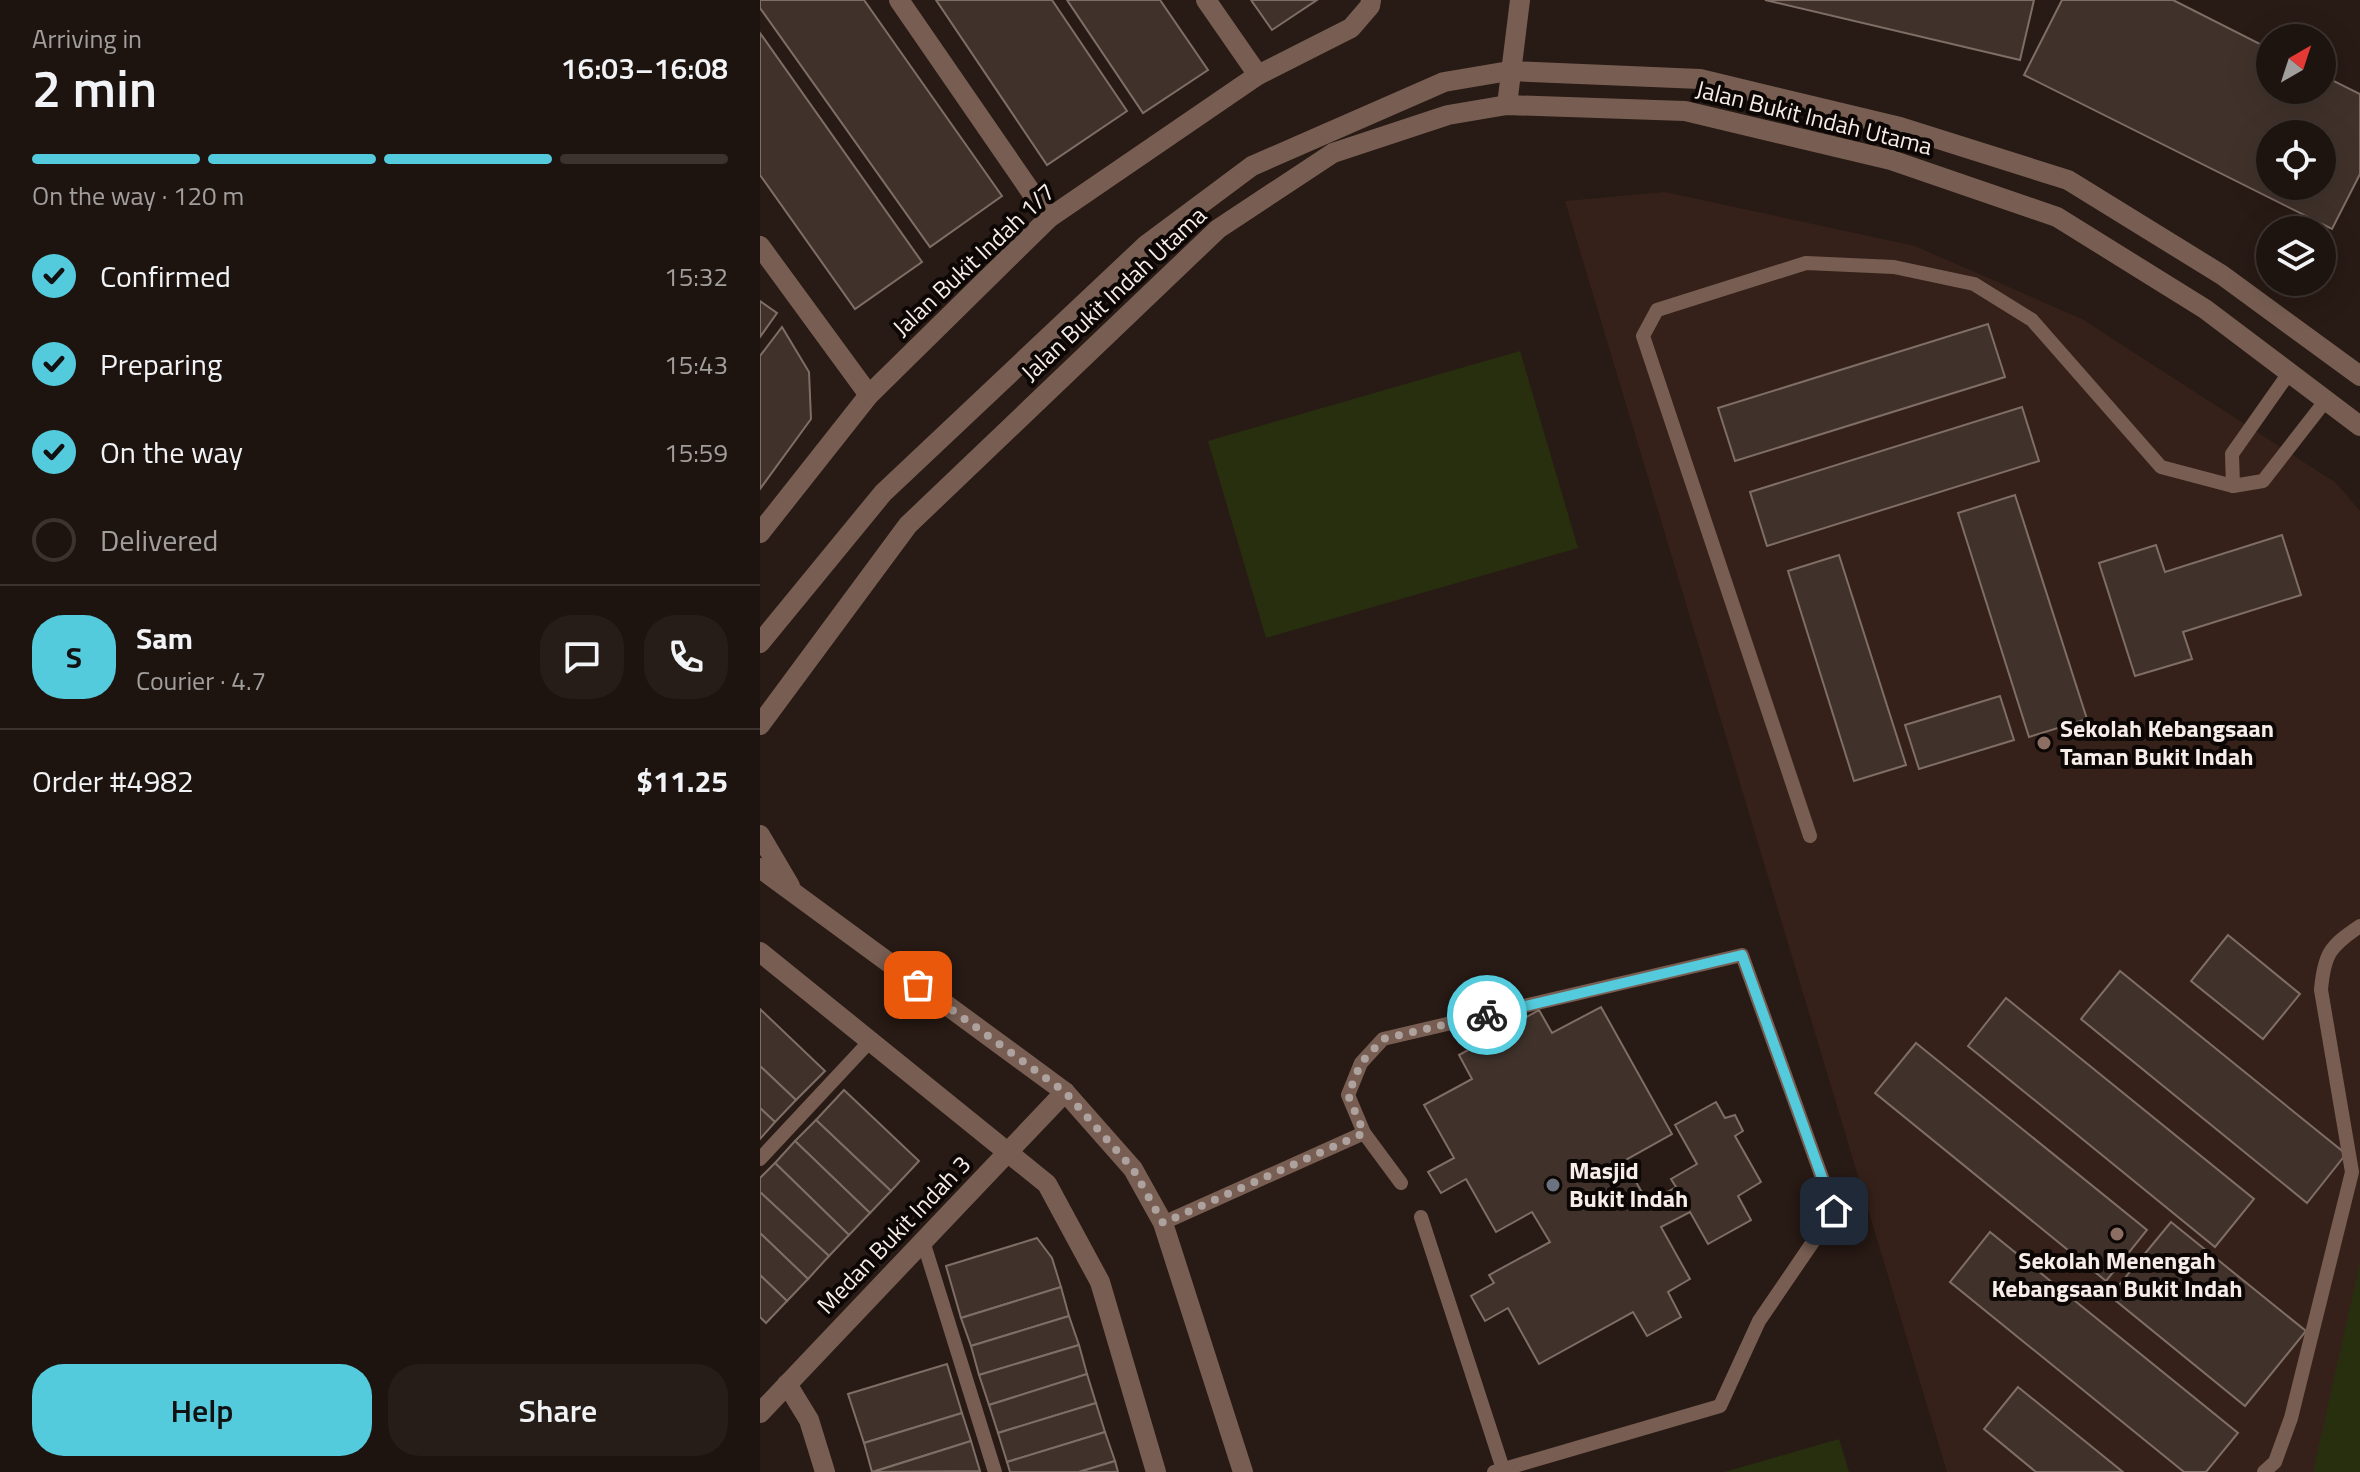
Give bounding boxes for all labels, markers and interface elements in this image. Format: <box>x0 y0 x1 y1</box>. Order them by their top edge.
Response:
text: Arriving in <box>32 19 142 58</box>
north arrow <box>2256 24 2336 104</box>
map controls <box>2256 24 2336 296</box>
text: 16:03–16:08 <box>561 45 728 91</box>
text: 2 min <box>32 48 157 127</box>
street label: Jalan Bukit Indah Utama <box>1692 70 1936 164</box>
button: locate <box>2256 120 2336 200</box>
street label: Jalan Bukit Indah 1/7 <box>884 174 1063 344</box>
text: On the way · 120 m <box>32 176 244 215</box>
street label: Jalan Bukit Indah Utama <box>1012 197 1214 389</box>
button: layers <box>2256 216 2336 296</box>
text: Confirmed <box>100 253 231 299</box>
icon: check <box>32 254 76 298</box>
text: 15:32 <box>664 257 728 296</box>
text: Preparing <box>100 341 222 387</box>
icon: check <box>32 342 76 386</box>
text: 15:43 <box>664 345 728 384</box>
text: On the way <box>100 429 243 475</box>
icon: check <box>32 430 76 474</box>
text: 15:59 <box>664 433 728 472</box>
text: Delivered <box>100 517 218 563</box>
text: Sam <box>136 615 193 661</box>
button: chat <box>540 615 624 699</box>
button: phone <box>644 615 728 699</box>
text: S <box>66 634 82 680</box>
text: Courier · 4.7 <box>136 661 266 700</box>
place label: Sekolah Kebangsaan Taman Bukit Indah <box>2060 710 2274 774</box>
marker: Sekolah Kebangsaan Taman Bukit Indah <box>2035 734 2053 752</box>
text: Order #4982 <box>32 758 194 804</box>
text: $11.25 <box>636 758 728 804</box>
pin <box>884 951 952 1019</box>
icon: bag <box>896 963 940 1007</box>
courier <box>1447 975 1527 1055</box>
icon: bike <box>1465 993 1509 1037</box>
street label: Medan Bukit Indah 3 <box>808 1147 979 1322</box>
place label: Masjid Bukit Indah <box>1569 1152 1688 1216</box>
marker: Masjid Bukit Indah <box>1544 1176 1562 1194</box>
pin <box>1800 1177 1868 1245</box>
icon: home <box>1812 1189 1856 1233</box>
marker: Sekolah Menengah Kebangsaan Bukit Indah <box>2108 1225 2126 1243</box>
place label: Sekolah Menengah Kebangsaan Bukit Indah <box>1991 1242 2243 1306</box>
button: Help <box>32 1364 372 1456</box>
button: Share <box>388 1364 728 1456</box>

